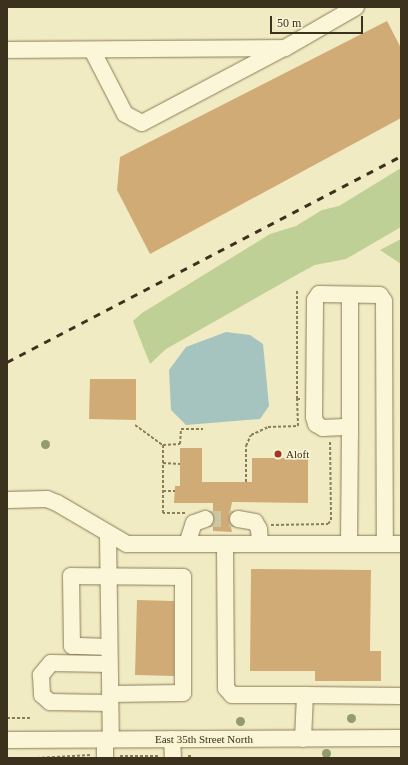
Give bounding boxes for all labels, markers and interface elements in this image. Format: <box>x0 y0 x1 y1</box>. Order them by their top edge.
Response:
scale bar <box>272 8 365 34</box>
text: 50 m <box>277 16 301 30</box>
place label: Aloft <box>286 447 309 461</box>
marker: Aloft <box>273 449 283 459</box>
street label: East 35th Street North <box>155 732 253 746</box>

